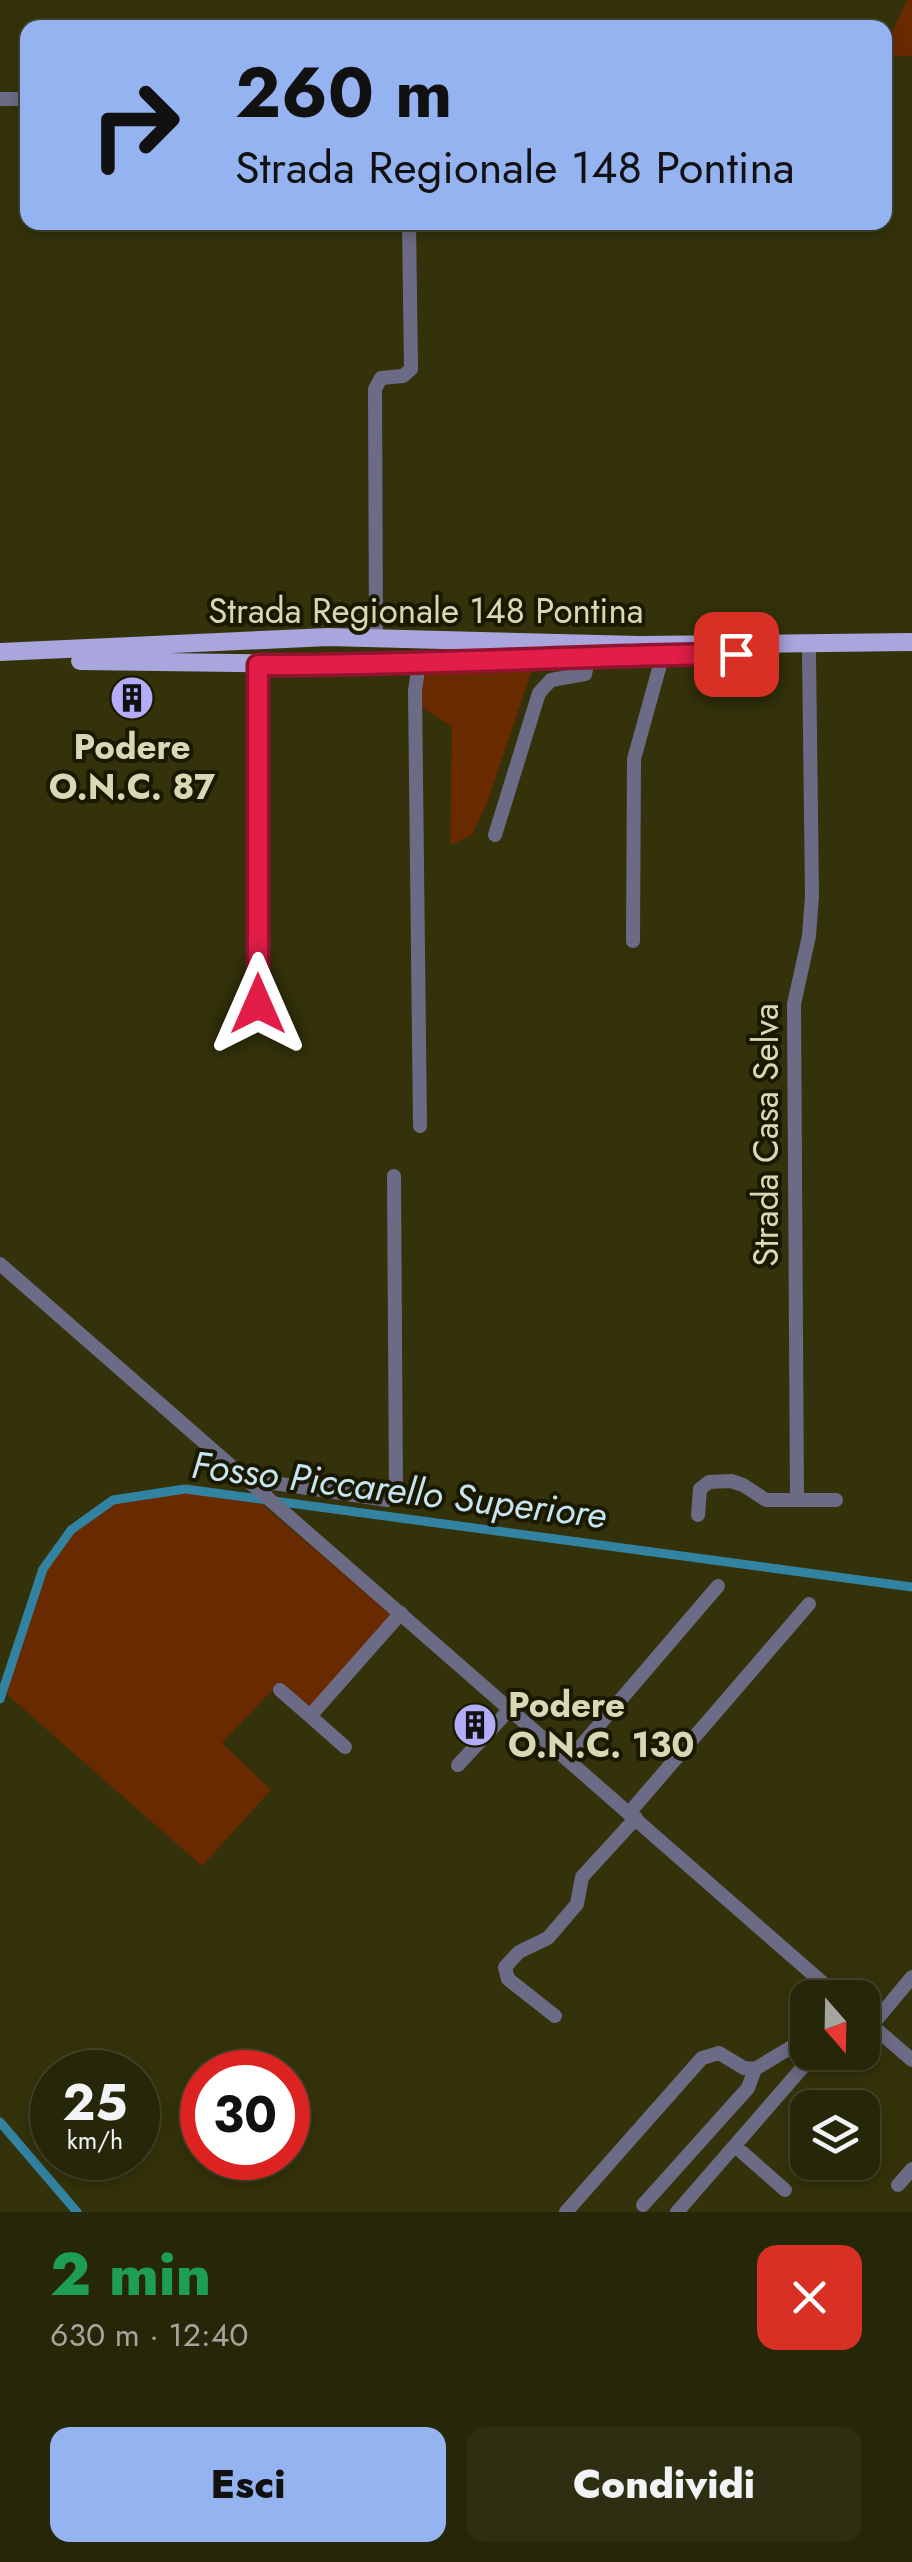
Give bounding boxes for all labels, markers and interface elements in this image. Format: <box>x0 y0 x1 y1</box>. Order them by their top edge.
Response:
text: 260 m <box>235 42 453 143</box>
icon: right <box>70 60 200 190</box>
text: Strada Regionale 148 Pontina <box>235 135 795 200</box>
street label: Strada Regionale 148 Pontina <box>208 586 644 636</box>
pin <box>694 612 779 697</box>
icon: arrive <box>709 627 764 682</box>
building icon: Podere O.N.C. 87 <box>109 675 155 721</box>
place label: Podere O.N.C. 87 <box>49 722 216 812</box>
position arrow <box>206 952 310 1056</box>
street label: Strada Casa Selva <box>741 1003 791 1267</box>
water label: Fosso Piccarello Superiore <box>189 1437 610 1542</box>
place label: Podere O.N.C. 130 <box>508 1680 695 1770</box>
building icon: Podere O.N.C. 130 <box>452 1702 498 1748</box>
north arrow <box>790 1980 880 2070</box>
map controls <box>790 1980 880 2180</box>
speed limit sign: 30 <box>180 2050 310 2180</box>
text: 25 <box>62 2066 128 2139</box>
button: layers <box>790 2090 880 2180</box>
text: km/h <box>67 2122 123 2158</box>
text: 2 min <box>50 2231 211 2318</box>
button: close <box>757 2245 862 2350</box>
text: 630 m · 12:40 <box>50 2312 249 2358</box>
button: Esci <box>50 2427 446 2542</box>
button: Condividi <box>466 2427 862 2542</box>

